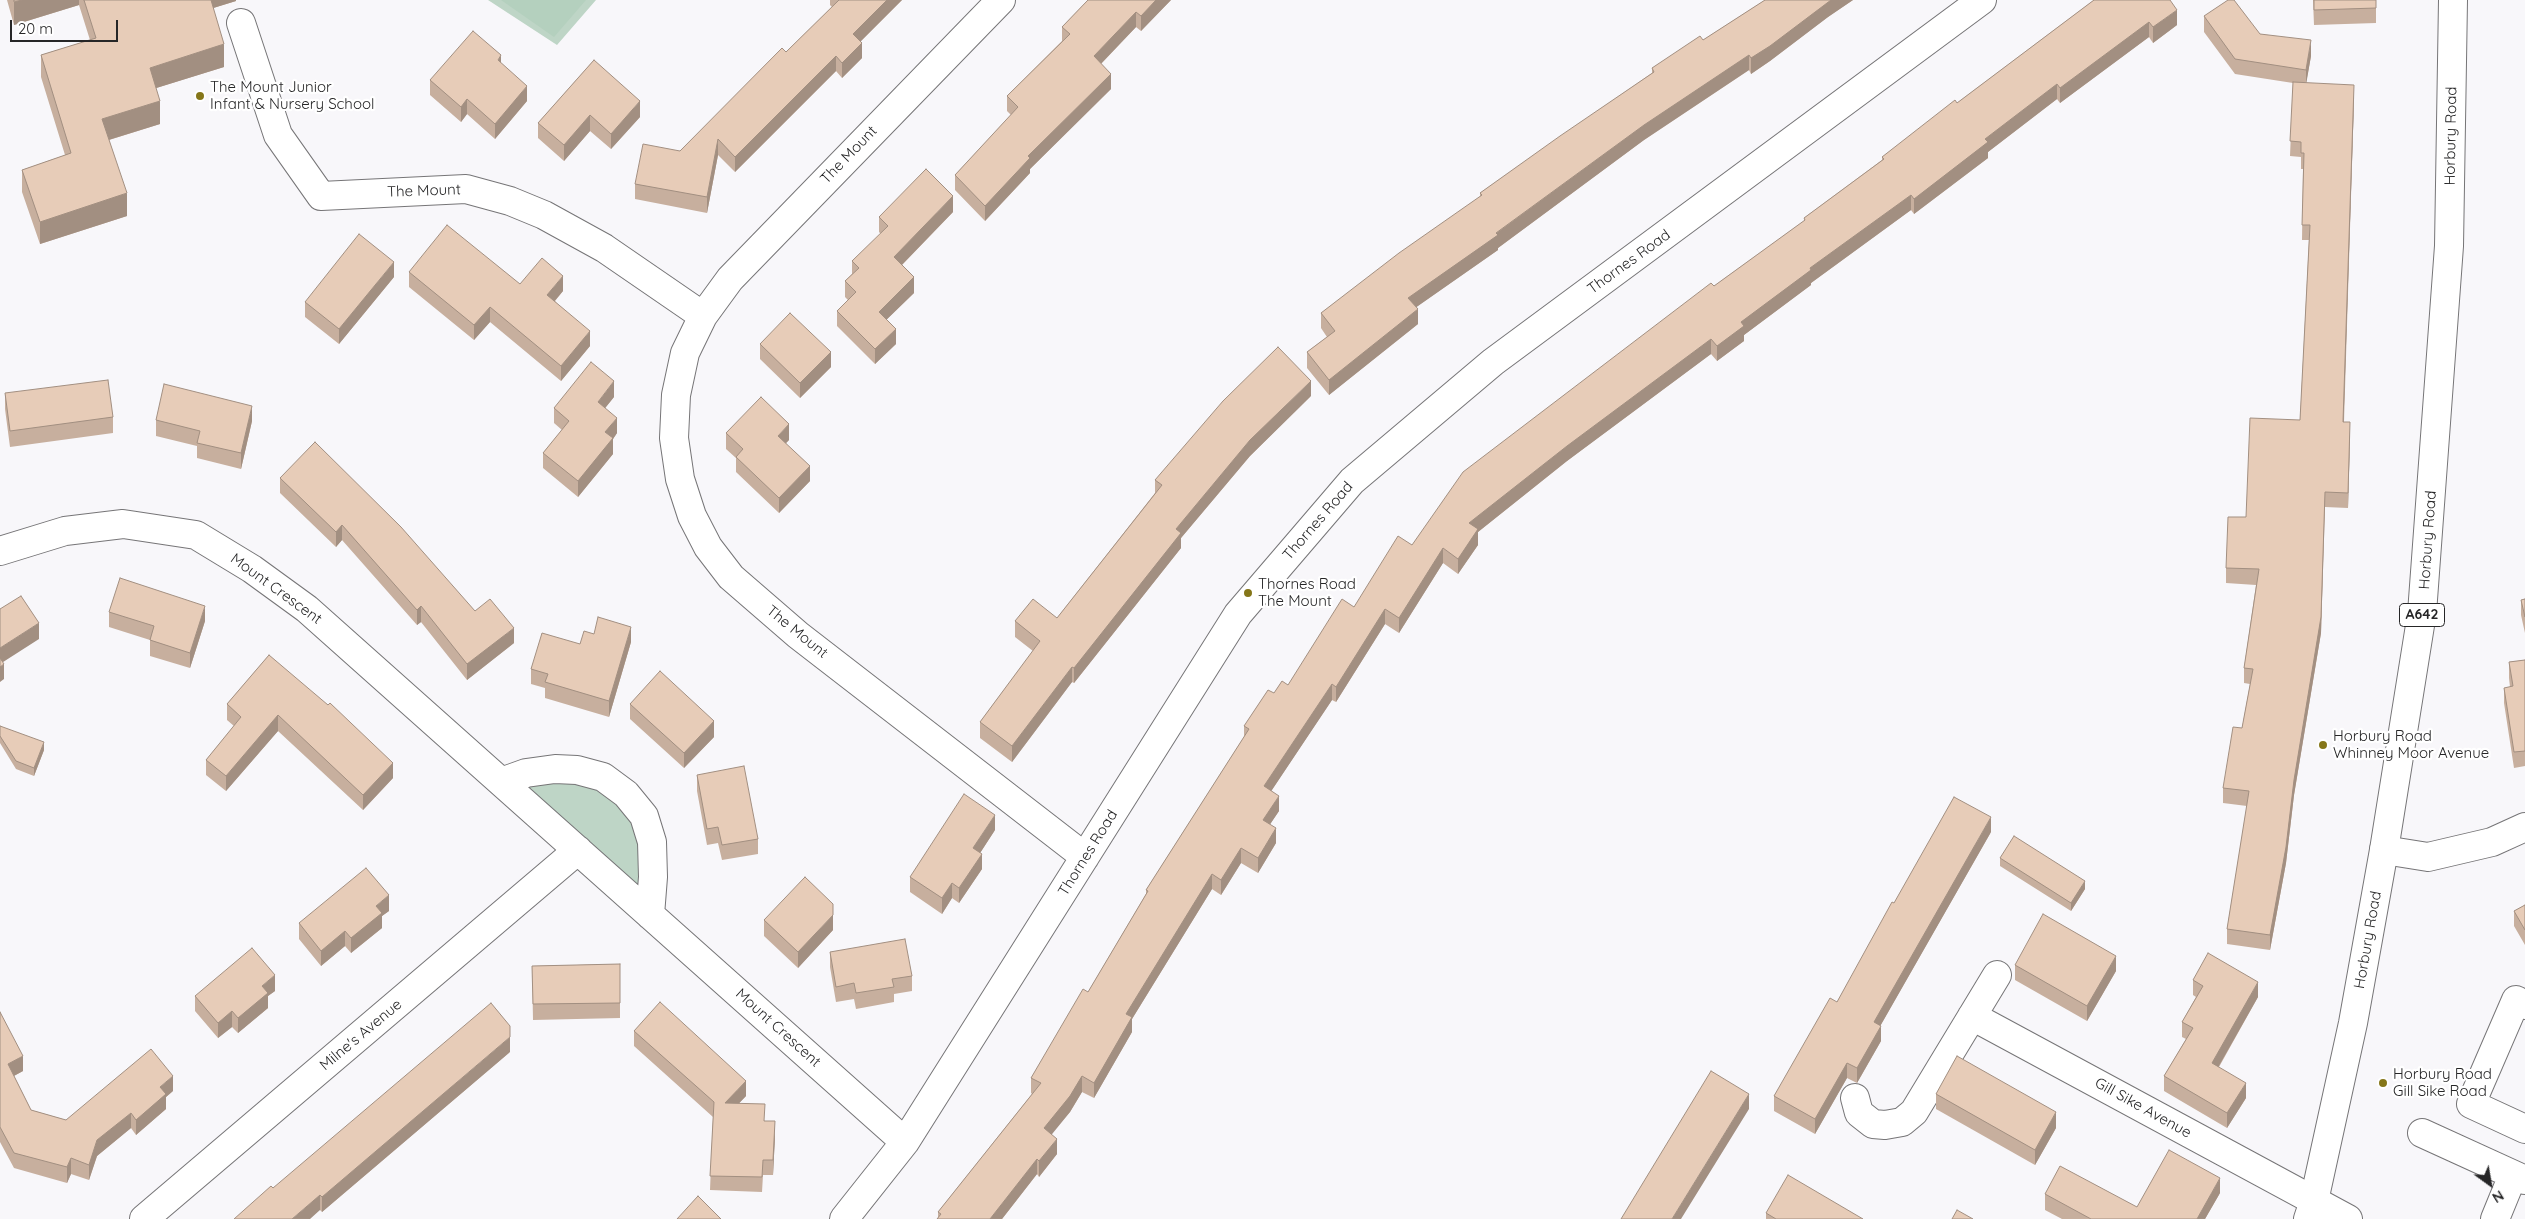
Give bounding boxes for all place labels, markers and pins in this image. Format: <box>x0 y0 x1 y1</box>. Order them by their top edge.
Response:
place label: The Mount Junior Infant & Nursery School <box>210 78 374 113</box>
marker: The Mount Junior Infant & Nursery School <box>194 90 206 102</box>
place label: Thornes Road The Mount <box>1258 575 1356 610</box>
marker: Thornes Road The Mount <box>1242 587 1254 599</box>
place label: Horbury Road Whinney Moor Avenue <box>2333 727 2489 762</box>
marker: Horbury Road Whinney Moor Avenue <box>2317 739 2329 751</box>
place label: Horbury Road Gill Sike Road <box>2393 1065 2492 1100</box>
marker: Horbury Road Gill Sike Road <box>2377 1077 2389 1089</box>

